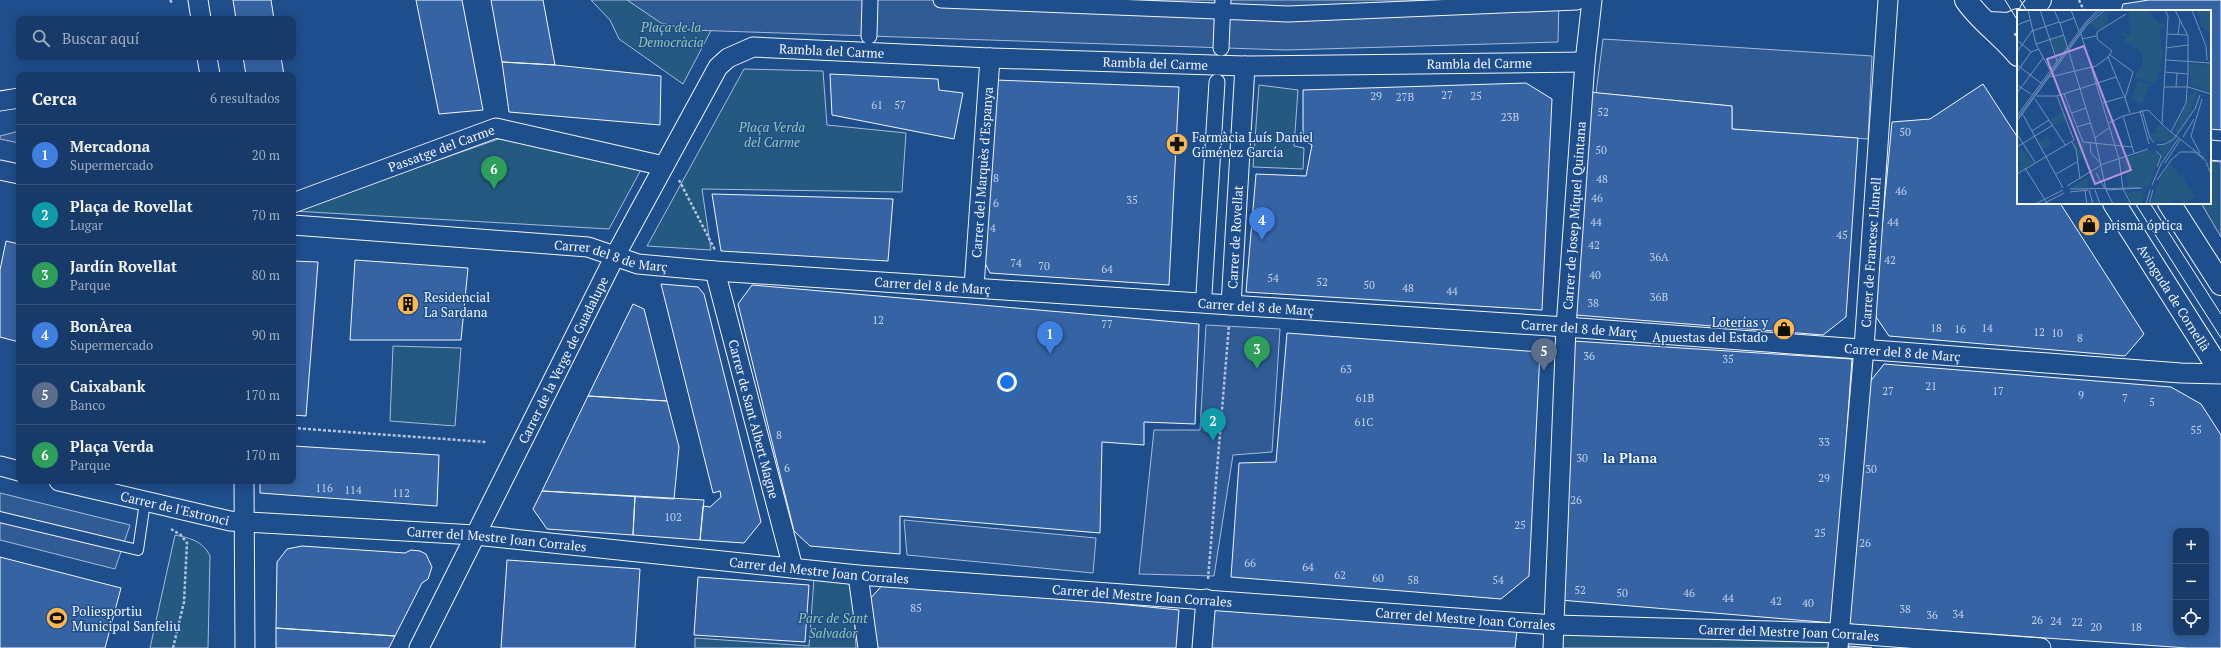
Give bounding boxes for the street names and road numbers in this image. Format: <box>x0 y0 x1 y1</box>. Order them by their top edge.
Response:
street label: Rambla del Carme <box>779 39 885 62</box>
street label: Rambla del Carme <box>1102 53 1208 74</box>
street label: Rambla del Carme <box>1426 54 1532 73</box>
street label: Carrer del Marquès d'Espanya <box>967 86 997 258</box>
street label: Passatge del Carme <box>385 120 497 176</box>
street label: Carrer de Josep Miquel Quintana <box>1558 120 1590 310</box>
street label: Carrer de Francesc Llunell <box>1856 176 1885 328</box>
street label: Carrer de Rovellat <box>1223 185 1247 289</box>
street label: Carrer del 8 de Març <box>553 235 668 276</box>
street label: Avinguda de Cornellà <box>2133 241 2215 355</box>
street label: Carrer de la Verge de Guadalupe <box>514 273 612 447</box>
street label: Carrer del 8 de Març <box>874 273 991 298</box>
street label: Carrer del 8 de Març <box>1197 294 1315 319</box>
street label: Carrer del 8 de Març <box>1520 315 1638 341</box>
street label: Carrer de Sant Albert Magne <box>724 337 783 501</box>
street label: Carrer del 8 de Març <box>1844 339 1961 365</box>
street label: Carrer de l'Estronci <box>119 487 231 530</box>
street label: Carrer del Mestre Joan Corrales <box>406 522 588 556</box>
street label: Carrer del Mestre Joan Corrales <box>728 553 910 588</box>
street label: Carrer del Mestre Joan Corrales <box>1051 580 1233 611</box>
street label: Carrer del Mestre Joan Corrales <box>1375 603 1556 634</box>
street label: Carrer del Mestre Joan Corrales <box>1698 620 1880 645</box>

